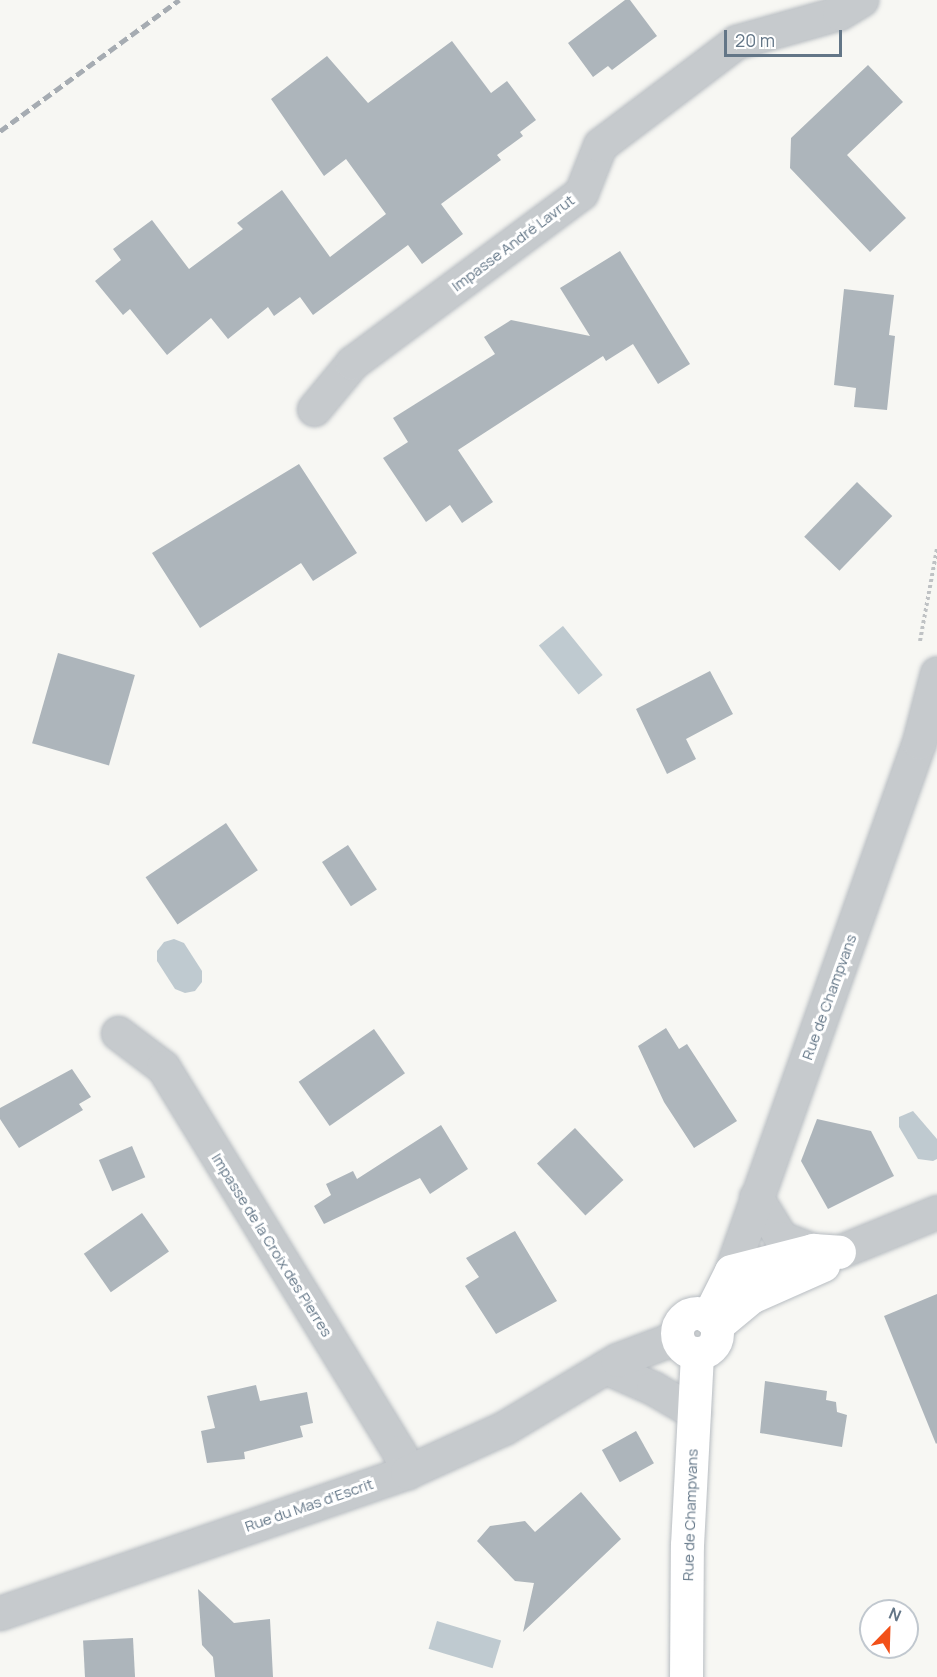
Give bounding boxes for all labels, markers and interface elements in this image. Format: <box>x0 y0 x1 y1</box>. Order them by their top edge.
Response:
scale bar <box>727 18 846 56</box>
text: 20 m <box>735 28 775 52</box>
street label: Impasse André Lavrut <box>448 191 578 295</box>
street label: Rue de Champvans <box>798 932 860 1062</box>
street label: Impasse de la Croix des Pierres <box>208 1150 336 1340</box>
street label: Rue de Champvans <box>679 1449 701 1581</box>
street label: Rue du Mas d'Escrit <box>242 1475 376 1535</box>
north arrow <box>859 1599 919 1659</box>
text: N <box>886 1602 905 1627</box>

